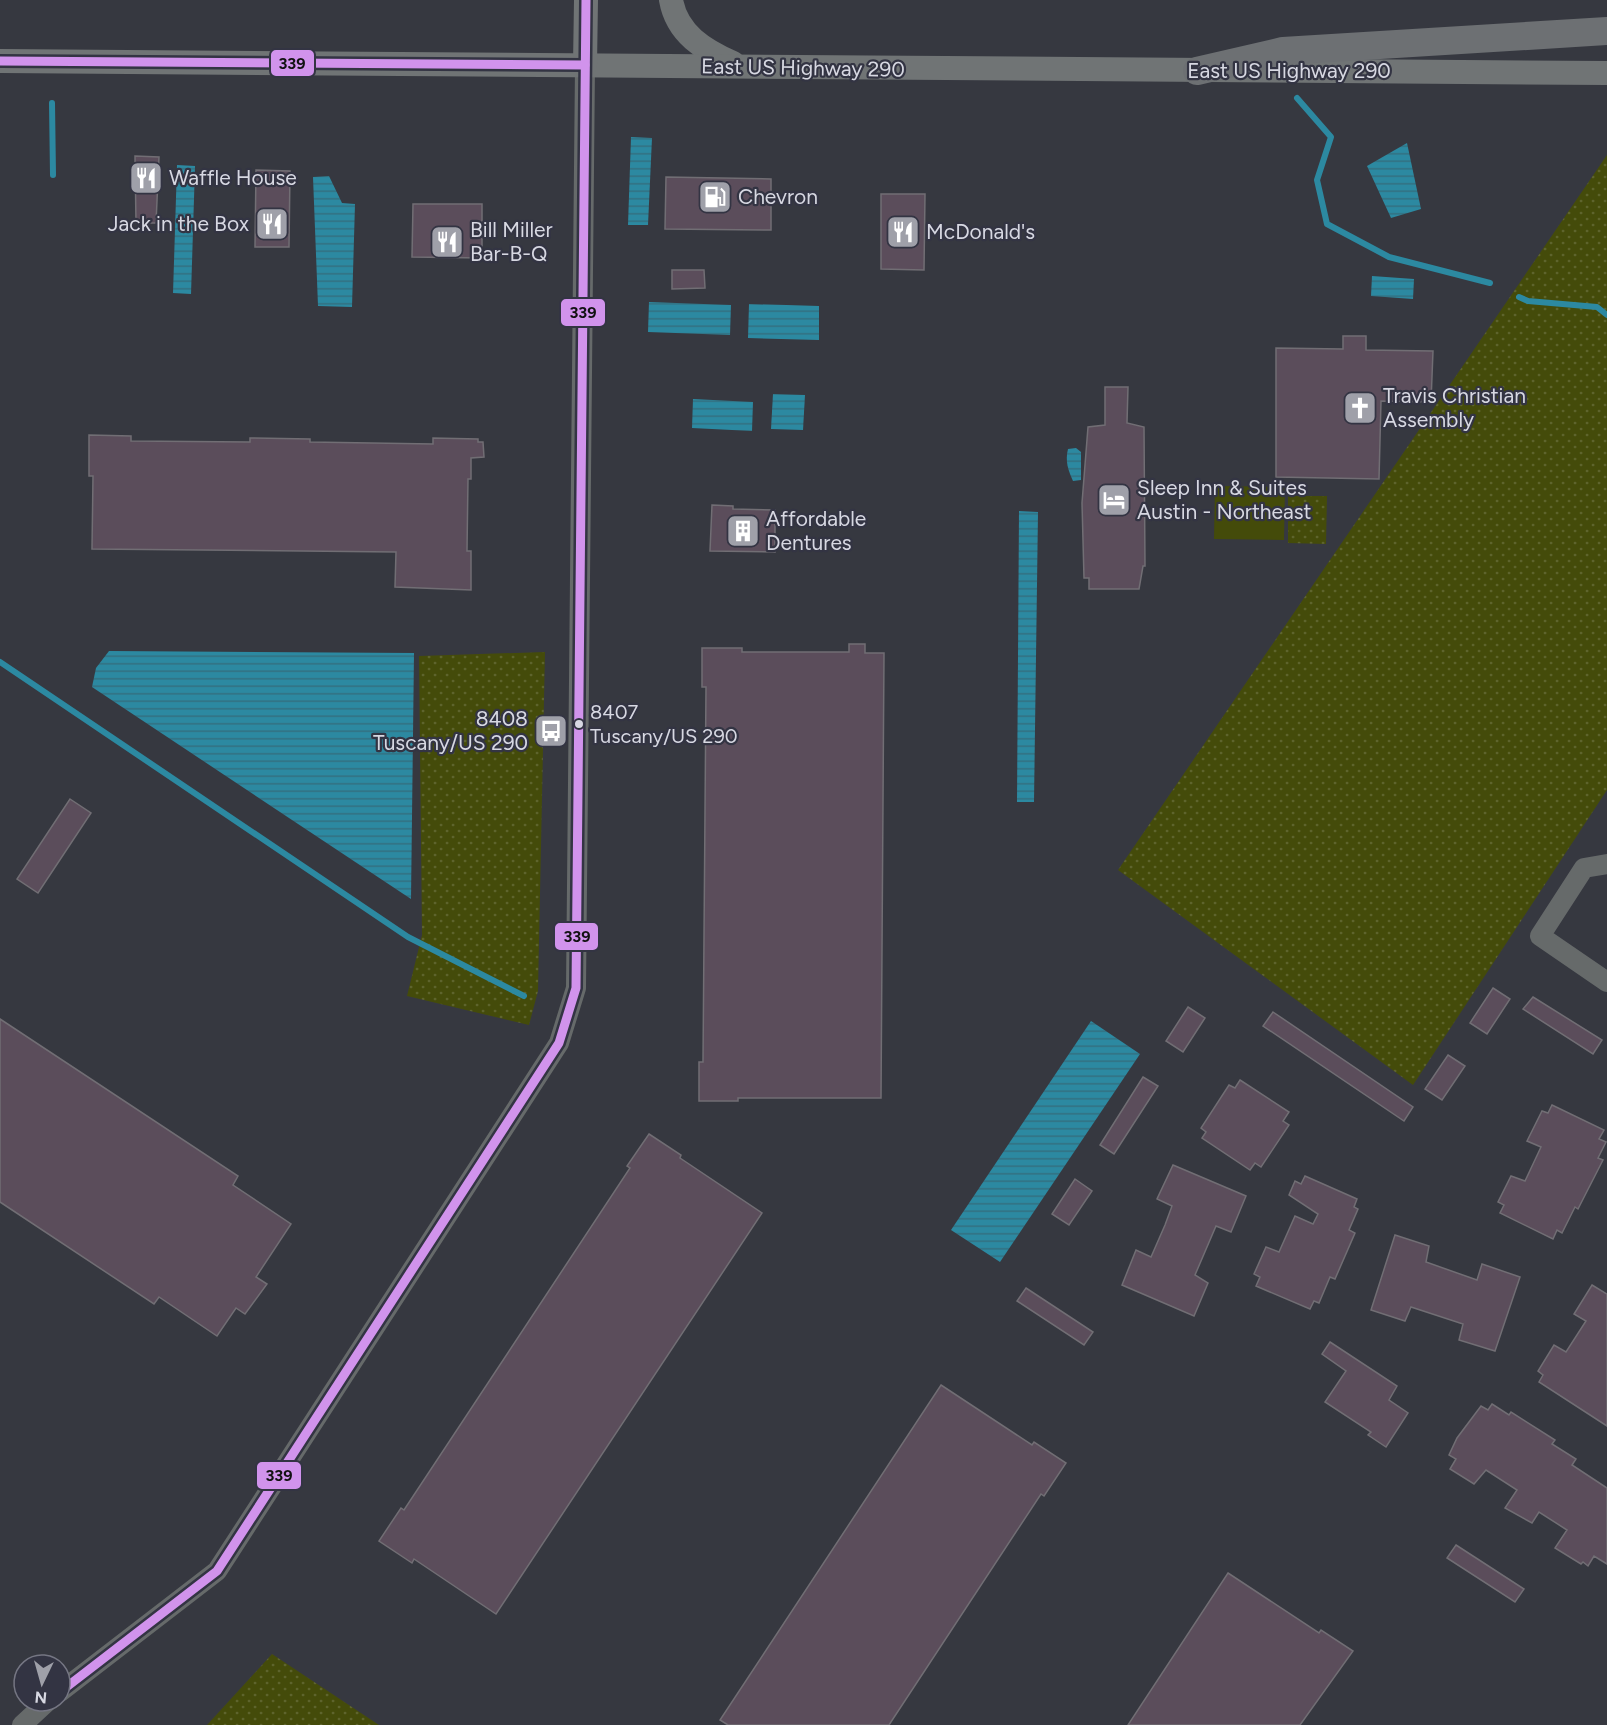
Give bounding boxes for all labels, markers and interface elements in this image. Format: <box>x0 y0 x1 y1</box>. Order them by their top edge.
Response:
line badge: 339 <box>270 49 315 77</box>
street label: East US Highway 290 <box>701 53 905 82</box>
text: 339 <box>278 54 306 73</box>
street label: East US Highway 290 <box>1187 58 1391 83</box>
restaurant icon: Waffle House <box>128 160 164 196</box>
place label: Waffle House <box>169 165 297 190</box>
fuel station icon: Chevron <box>697 179 733 215</box>
place label: Chevron <box>738 184 818 209</box>
restaurant icon: Jack in the Box <box>254 206 290 242</box>
place label: Jack in the Box <box>108 211 249 236</box>
restaurant icon: McDonald's <box>885 214 921 250</box>
place label: Bill Miller Bar-B-Q <box>470 217 553 266</box>
place label: McDonald's <box>926 219 1035 244</box>
restaurant icon: Bill Miller Bar-B-Q <box>429 224 465 260</box>
line badge: 339 <box>560 298 606 327</box>
text: 339 <box>569 303 597 322</box>
place label: Travis Christian Assembly <box>1383 383 1526 432</box>
church icon: Travis Christian Assembly <box>1342 390 1378 426</box>
place label: Sleep Inn & Suites Austin - Northeast <box>1137 475 1312 524</box>
hotel icon: Sleep Inn & Suites Austin - Northeast <box>1096 482 1132 518</box>
place label: Affordable Dentures <box>766 506 866 555</box>
building icon: Affordable Dentures <box>725 513 761 549</box>
place label: 8407 Tuscany/US 290 <box>590 700 738 748</box>
place label: 8408 Tuscany/US 290 <box>373 706 528 755</box>
bus stop icon: 8408 Tuscany/US 290 <box>533 713 569 749</box>
marker: 8407 Tuscany/US 290 <box>573 718 585 730</box>
line badge: 339 <box>554 922 599 951</box>
text: 339 <box>563 927 591 946</box>
line badge: 339 <box>256 1461 302 1490</box>
text: 339 <box>265 1466 293 1485</box>
north arrow <box>12 1653 72 1713</box>
text: N <box>34 1687 48 1707</box>

